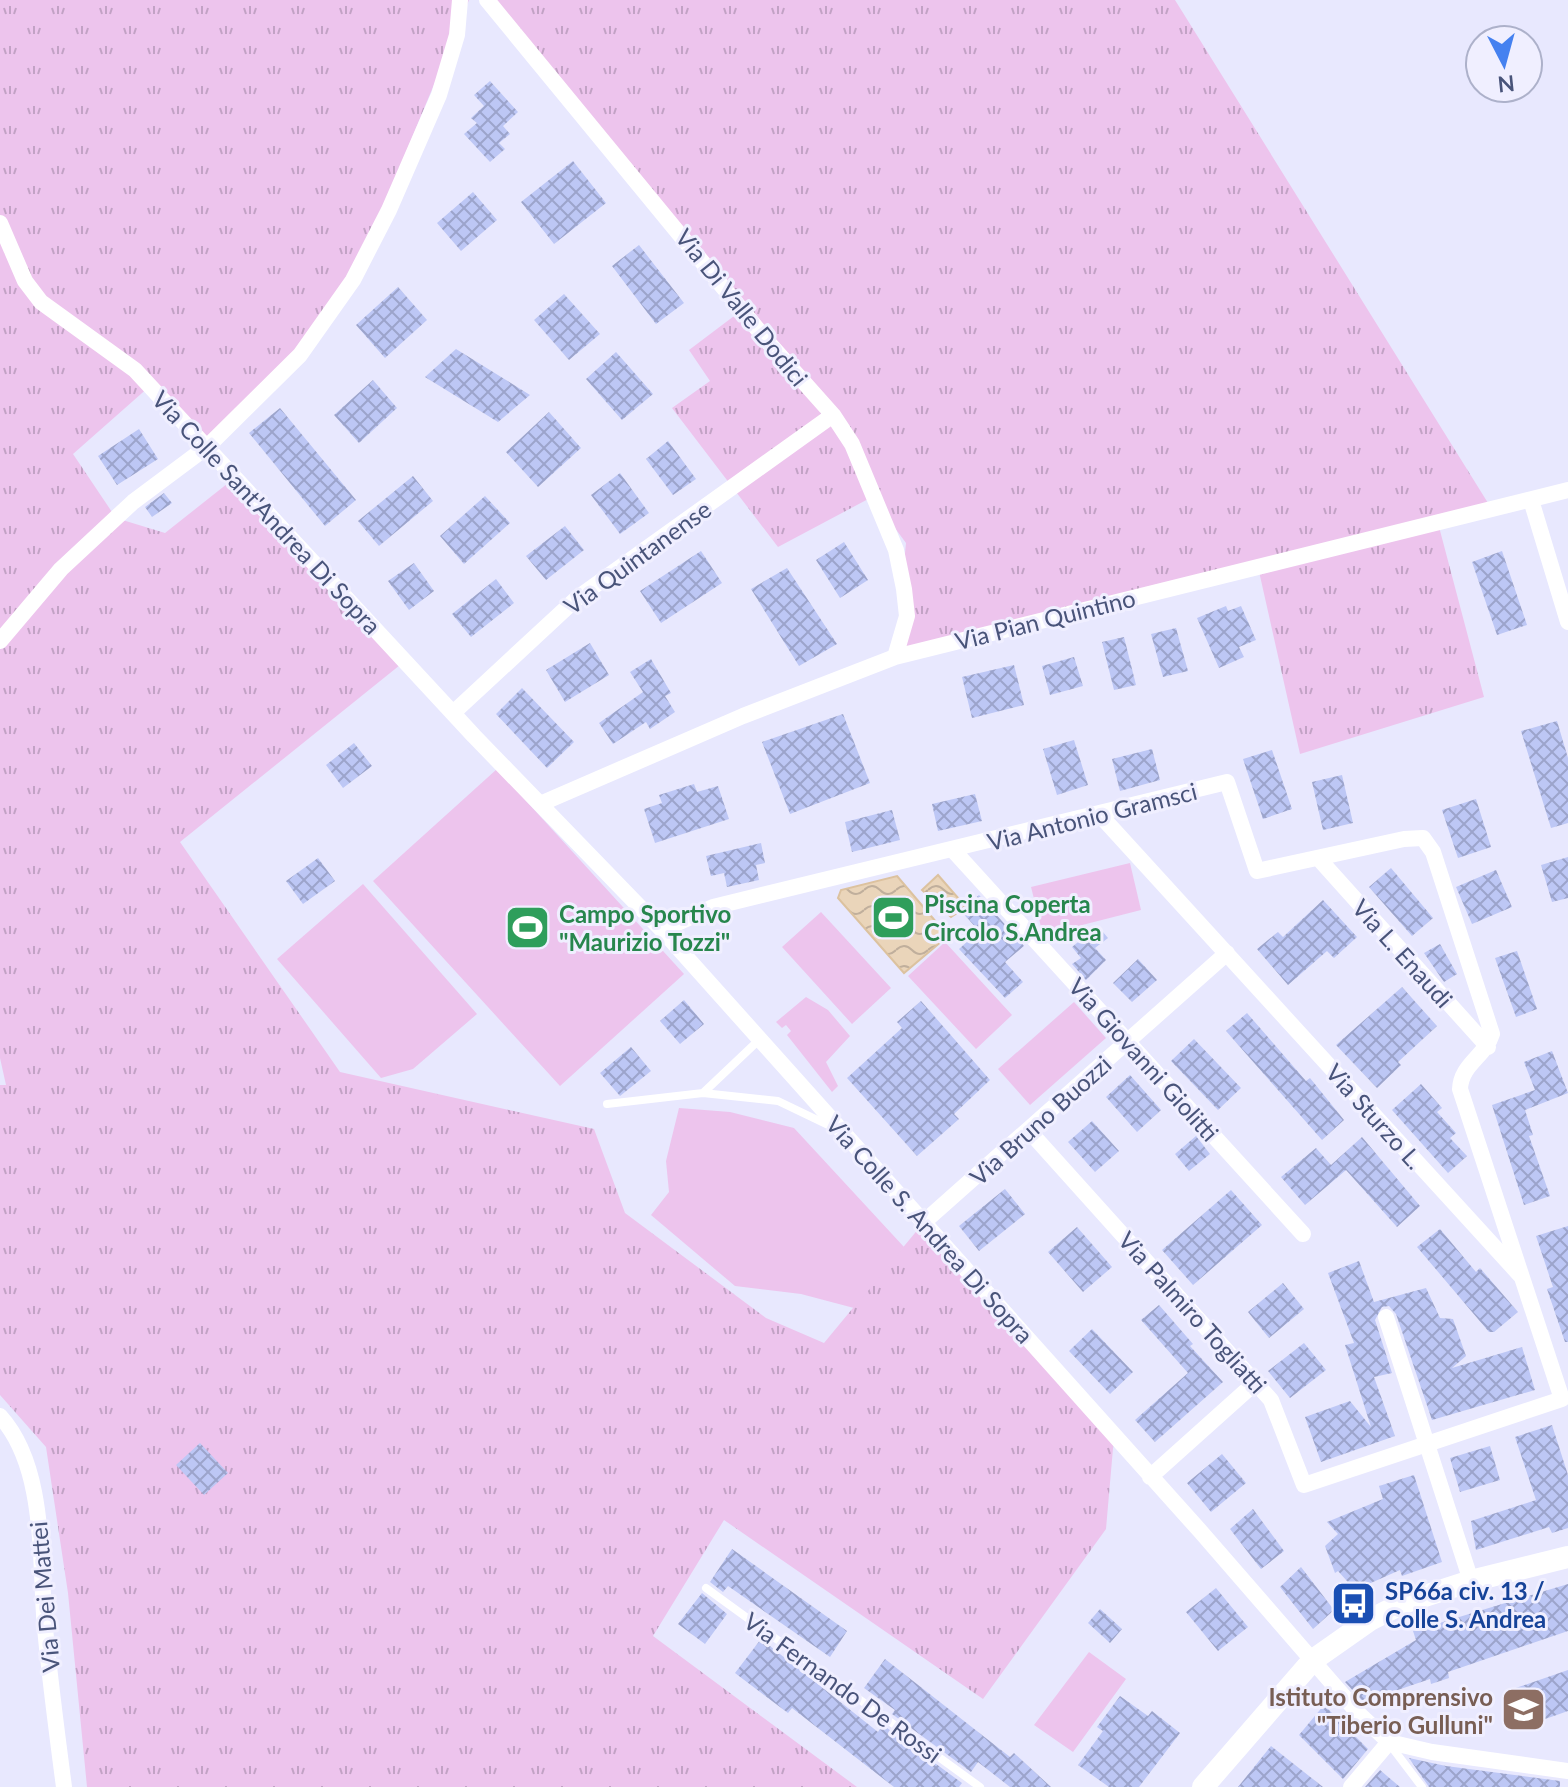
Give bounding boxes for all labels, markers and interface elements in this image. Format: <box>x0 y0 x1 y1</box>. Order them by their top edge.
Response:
north arrow <box>1464 24 1544 104</box>
text: N <box>1496 70 1516 99</box>
street label: Via Di Valle Dodici <box>670 223 814 391</box>
street label: Via Colle Sant'Andrea Di Sopra <box>147 384 387 640</box>
street label: Via Quintanense <box>558 494 716 620</box>
street label: Via Pian Quintino <box>952 583 1138 655</box>
street label: Via Antonio Gramsci <box>984 776 1200 856</box>
place label: Piscina Coperta Circolo S.Andrea <box>924 889 1102 946</box>
sports icon: Piscina Coperta Circolo S.Andrea <box>869 893 917 941</box>
street label: Via L. Enaudi <box>1347 893 1459 1013</box>
place label: Campo Sportivo "Maurizio Tozzi" <box>559 899 731 956</box>
sports icon: Campo Sportivo "Maurizio Tozzi" <box>504 903 552 951</box>
street label: Via Giovanni Giolitti <box>1063 971 1225 1147</box>
street label: Via Bruno Buozzi <box>963 1049 1117 1191</box>
street label: Via Sturzo L. <box>1320 1057 1430 1175</box>
street label: Via Colle S. Andrea Di Sopra <box>820 1109 1040 1349</box>
street label: Via Palmiro Togliatti <box>1113 1225 1273 1399</box>
street label: Via Dei Mattei <box>23 1520 65 1674</box>
place label: SP66a civ. 13 / Colle S. Andrea <box>1385 1576 1546 1633</box>
bus stop icon: SP66a civ. 13 / Colle S. Andrea <box>1330 1580 1378 1628</box>
street label: Via Fernando De Rossi <box>739 1606 947 1768</box>
place label: Istituto Comprensivo "Tiberio Gulluni" <box>1268 1682 1493 1739</box>
school or university icon: Istituto Comprensivo "Tiberio Gulluni" <box>1500 1686 1548 1734</box>

